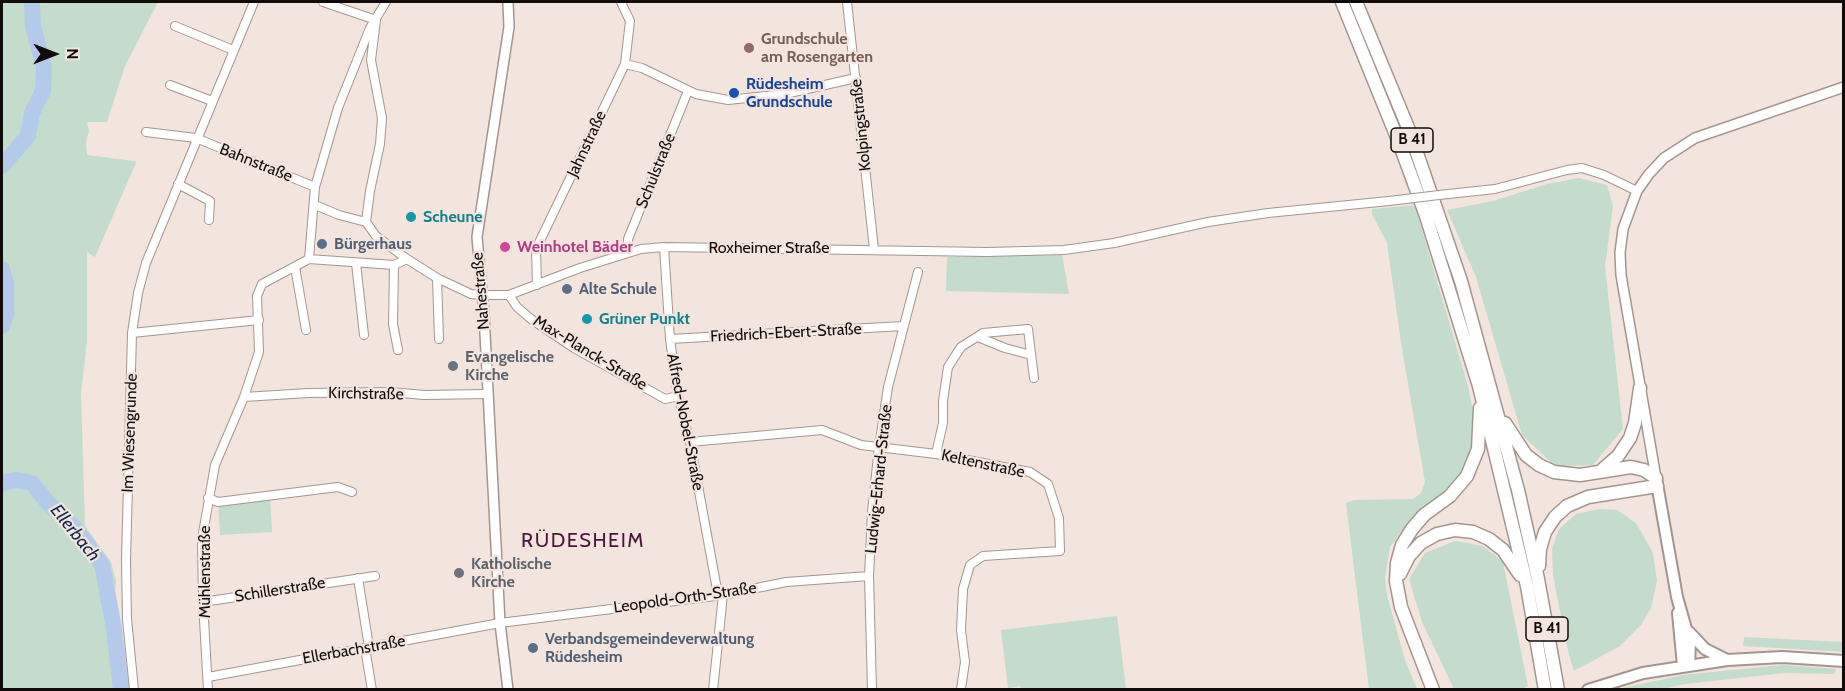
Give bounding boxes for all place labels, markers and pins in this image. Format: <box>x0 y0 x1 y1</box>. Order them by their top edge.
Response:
place label: Grundschule am Rosengarten <box>761 29 873 67</box>
marker: Grundschule am Rosengarten <box>742 41 756 55</box>
place label: Rüdesheim Grundschule <box>746 74 833 112</box>
marker: Rüdesheim Grundschule <box>727 86 741 100</box>
place label: Scheune <box>423 207 483 227</box>
marker: Scheune <box>404 210 418 224</box>
place label: Bürgerhaus <box>334 234 412 254</box>
marker: Bürgerhaus <box>315 237 329 251</box>
place label: Weinhotel Bäder <box>517 237 633 257</box>
marker: Weinhotel Bäder <box>498 240 512 254</box>
place label: Alte Schule <box>579 279 657 299</box>
marker: Alte Schule <box>560 282 574 296</box>
place label: Grüner Punkt <box>599 309 690 329</box>
marker: Grüner Punkt <box>580 312 594 326</box>
place label: Evangelische Kirche <box>465 347 554 385</box>
marker: Evangelische Kirche <box>446 359 460 373</box>
place label: Katholische Kirche <box>471 554 551 592</box>
marker: Katholische Kirche <box>452 566 466 580</box>
place label: Verbandsgemeindeverwaltung Rüdesheim <box>545 629 754 667</box>
marker: Verbandsgemeindeverwaltung Rüdesheim <box>526 641 540 655</box>

